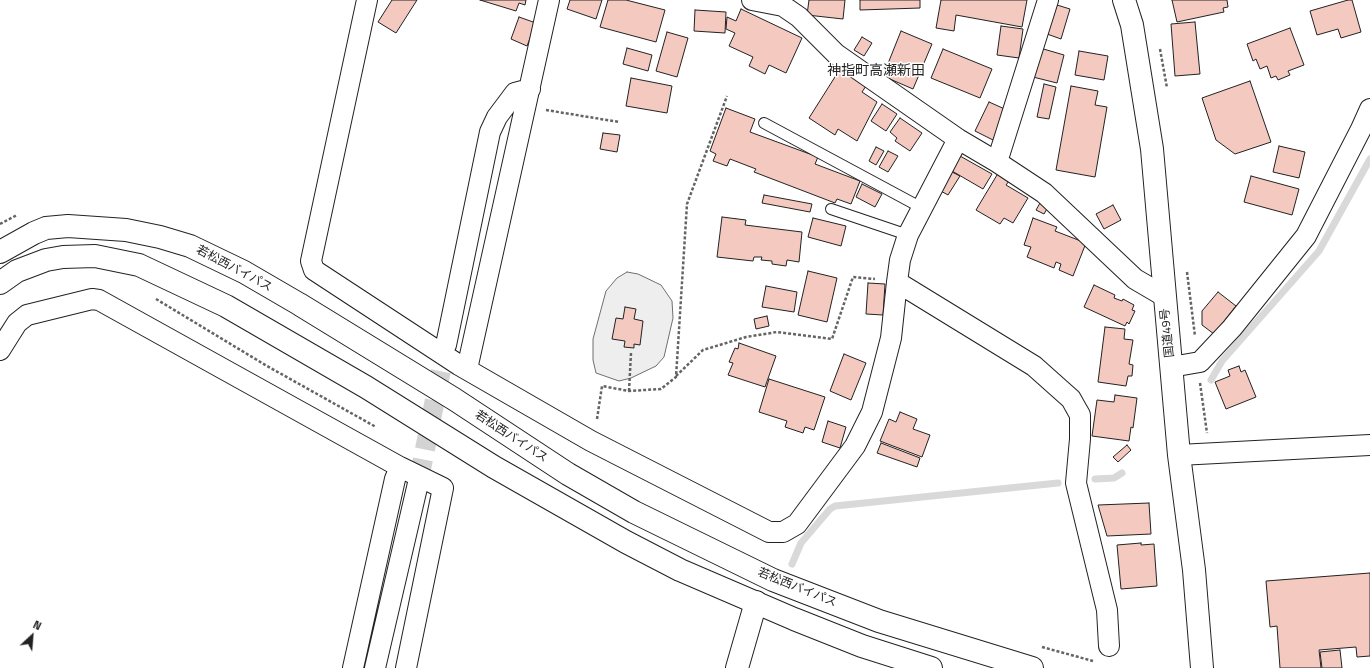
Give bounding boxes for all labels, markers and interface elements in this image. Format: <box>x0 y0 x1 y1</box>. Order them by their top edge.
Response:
district label: 神指町高瀬新田 <box>827 64 925 80</box>
street label: 若松西バイパス <box>194 243 274 295</box>
street label: 国道49号 <box>1158 308 1178 358</box>
street label: 若松西バイパス <box>472 408 550 466</box>
street label: 若松西バイパス <box>755 566 839 610</box>
north arrow <box>12 616 52 656</box>
text: N <box>30 616 44 634</box>

